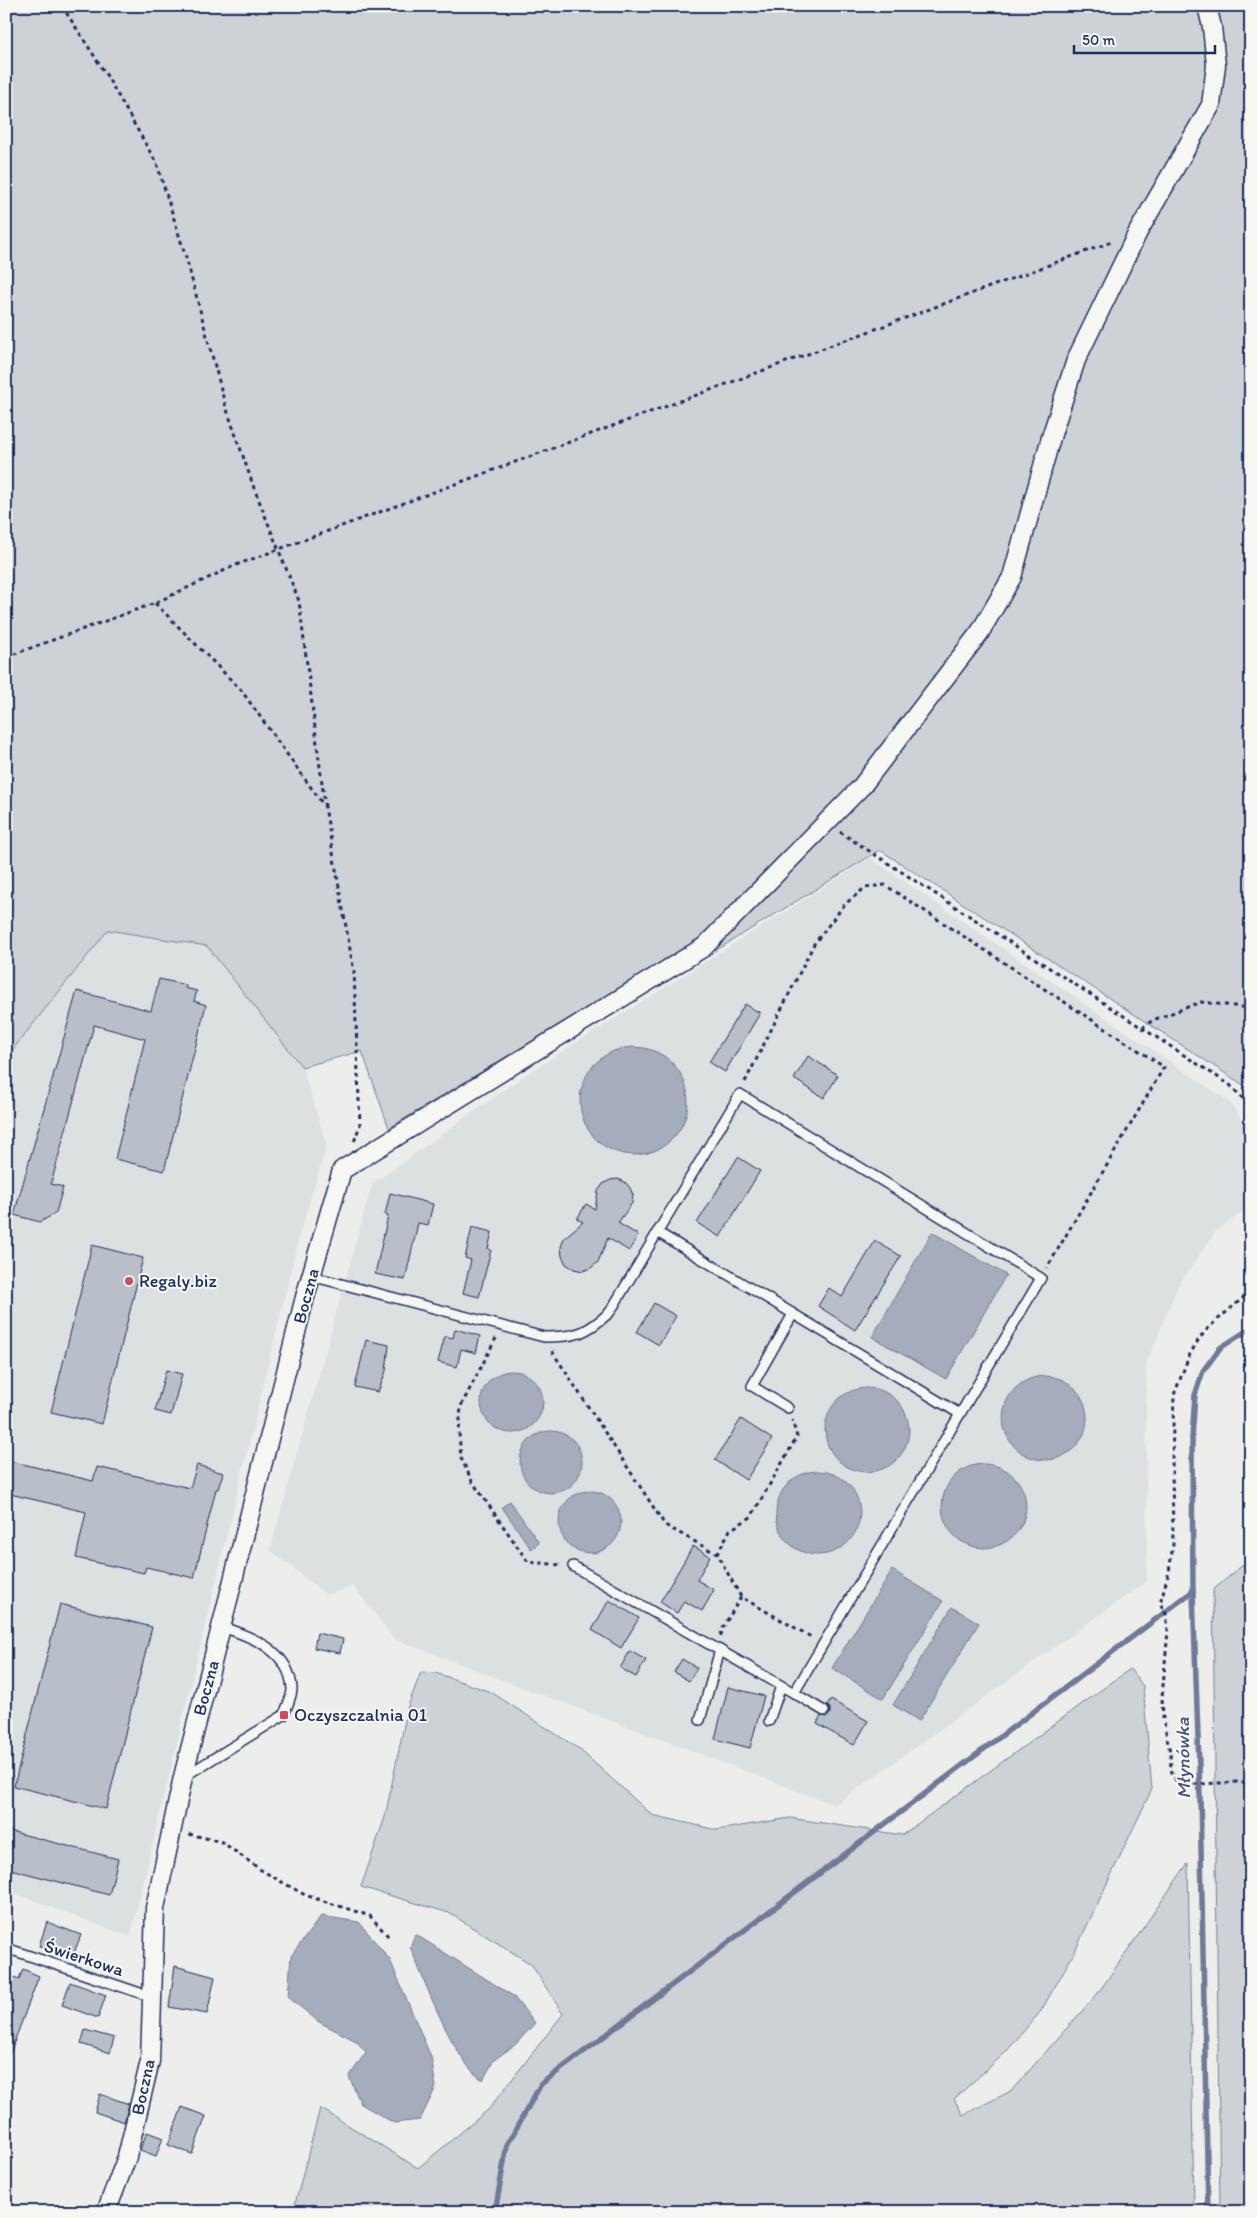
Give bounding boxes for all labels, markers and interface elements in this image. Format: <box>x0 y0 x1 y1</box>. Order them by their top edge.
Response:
scale bar <box>1074 22 1216 54</box>
text: 50 m <box>1082 31 1115 49</box>
street label: Boczna <box>288 1266 324 1326</box>
place label: Regaly.biz <box>139 1270 217 1292</box>
marker: Regaly.biz <box>123 1275 135 1287</box>
street label: Boczna <box>188 1658 224 1718</box>
place label: Oczyszczalnia 01 <box>294 1704 427 1726</box>
marker: Oczyszczalnia 01 <box>278 1709 290 1721</box>
water label: Młynówka <box>1171 1717 1195 1799</box>
street label: Świerkowa <box>41 1935 127 1981</box>
street label: Boczna <box>126 2057 160 2117</box>

